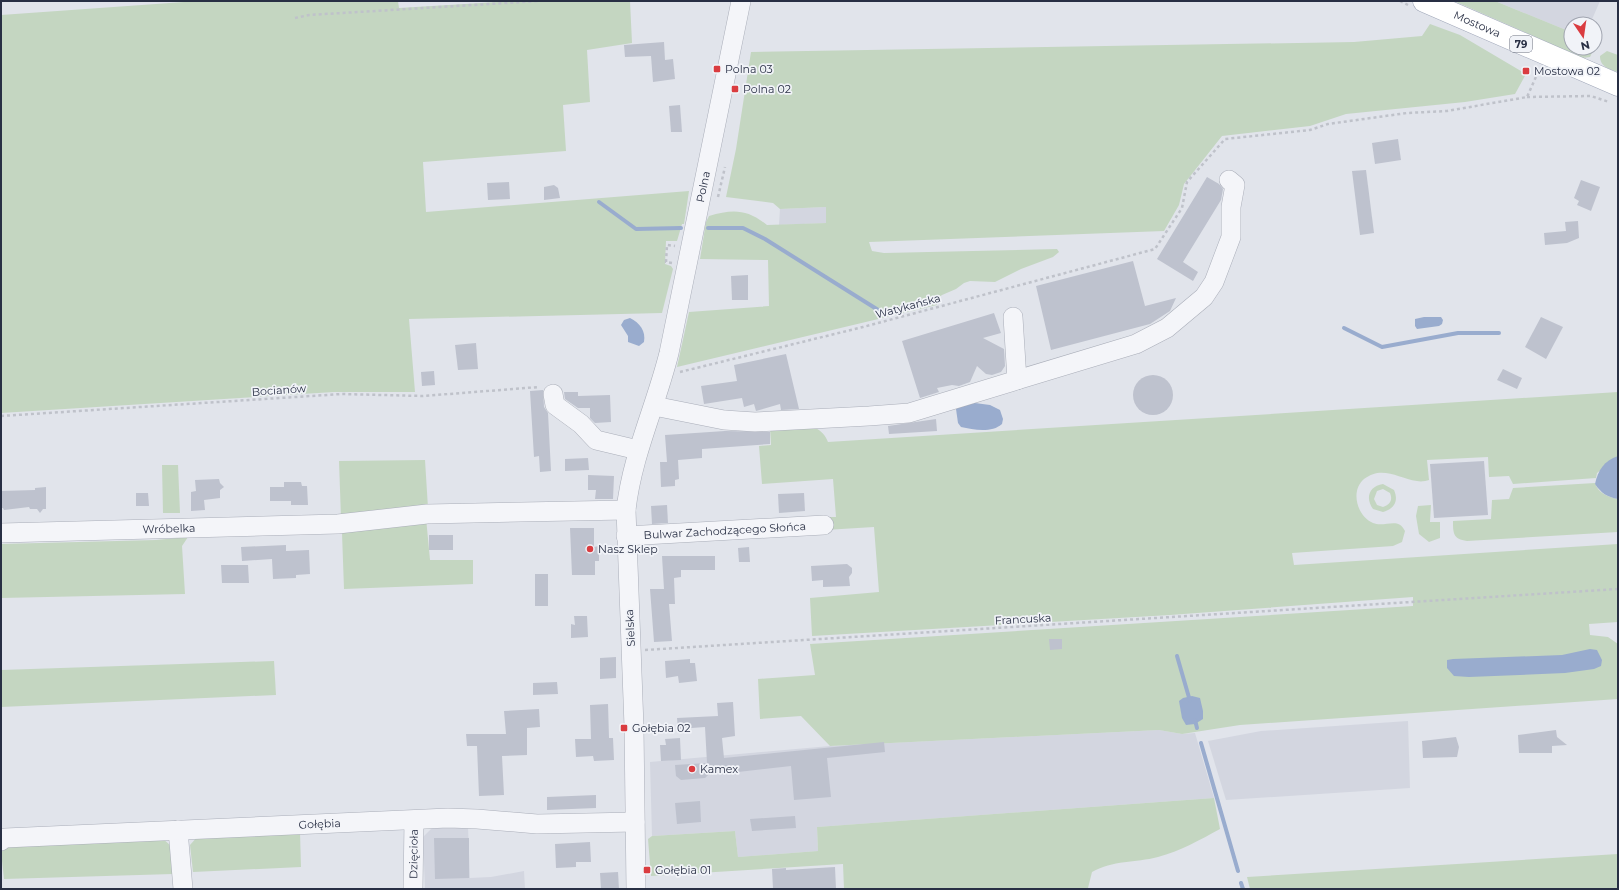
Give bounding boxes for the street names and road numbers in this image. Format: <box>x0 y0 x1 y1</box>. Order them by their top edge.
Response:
street label: Mostowa <box>1452 8 1503 40</box>
road number: 79 <box>1510 36 1532 52</box>
street label: Polna <box>693 170 713 204</box>
street label: Watykańska <box>874 291 942 321</box>
street label: Bocianów <box>251 381 307 399</box>
street label: Bulwar Zachodzącego Słońca <box>643 519 806 542</box>
street label: Wróbelka <box>142 521 196 536</box>
street label: Sielska <box>622 609 638 647</box>
street label: Francuska <box>994 611 1052 627</box>
street label: Gołębia <box>298 816 341 832</box>
street label: Dzięcioła <box>406 829 421 879</box>

